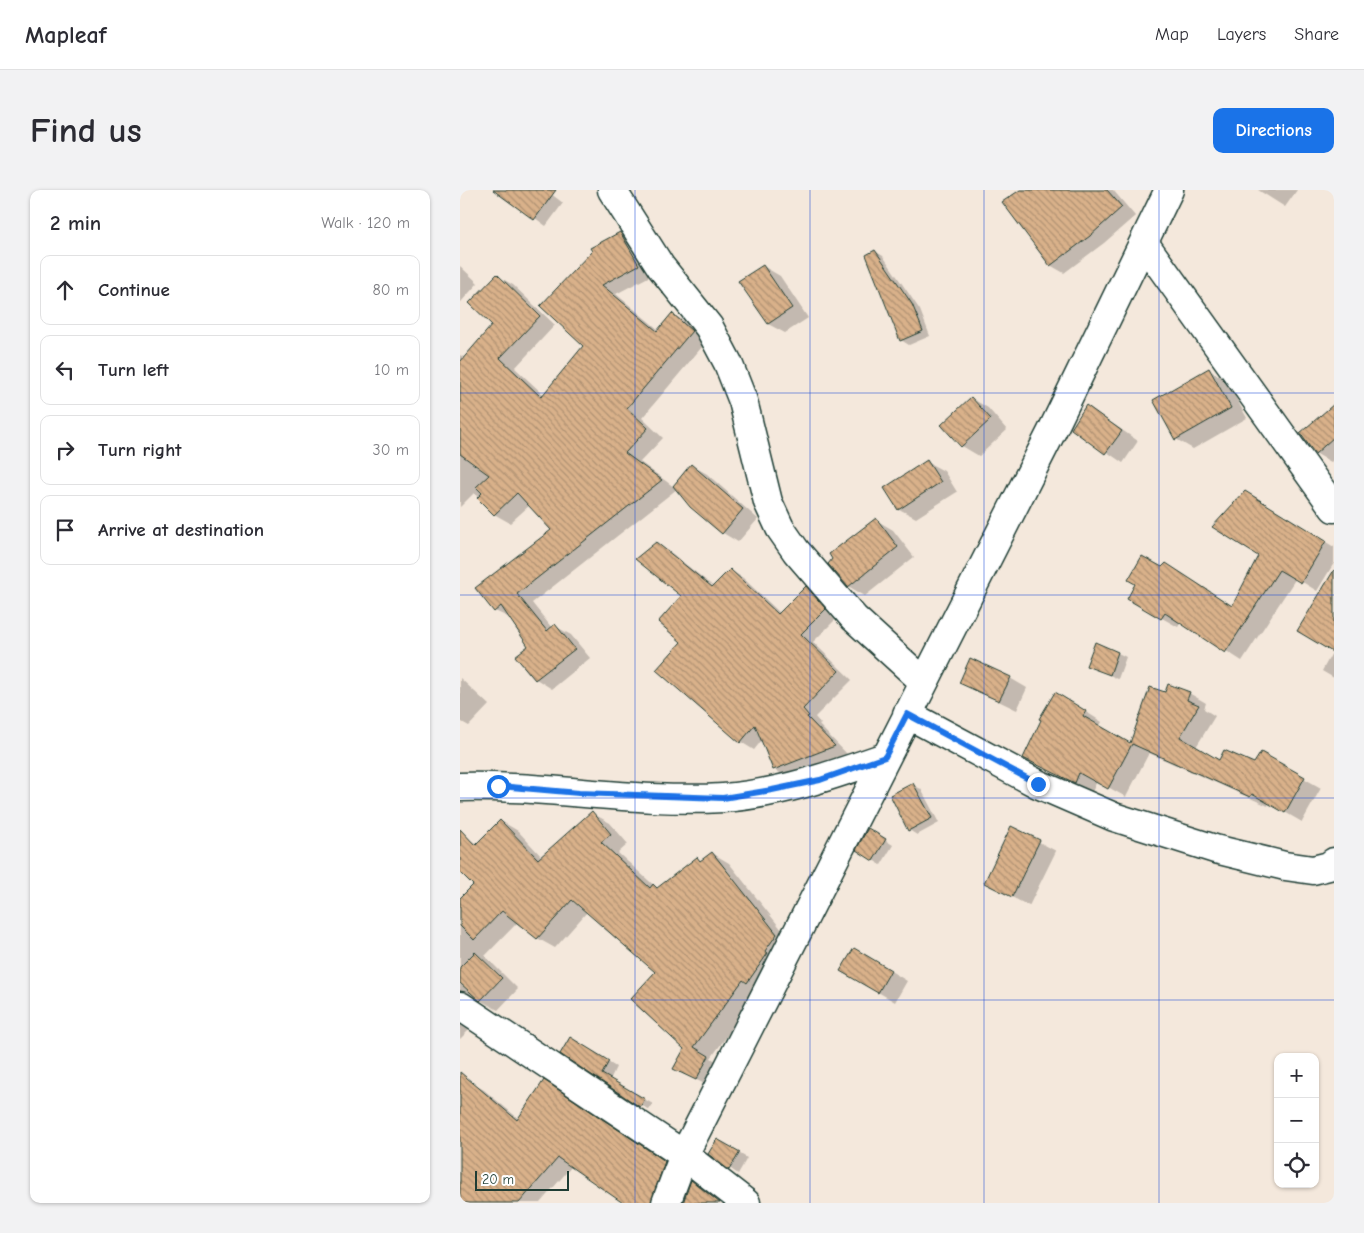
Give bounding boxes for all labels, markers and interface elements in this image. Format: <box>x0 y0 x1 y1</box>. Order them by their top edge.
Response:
text: Mapleaf <box>25 21 106 49</box>
text: Map <box>1155 24 1189 45</box>
text: Layers <box>1217 24 1266 45</box>
text: Share <box>1294 24 1339 45</box>
button: Directions <box>1213 108 1334 153</box>
text: Find us <box>30 110 142 151</box>
text: 2 min <box>50 211 101 235</box>
text: Walk · 120 m <box>321 214 410 232</box>
icon: ahead <box>51 276 79 304</box>
text: Continue <box>98 279 170 301</box>
text: 80 m <box>372 281 409 299</box>
icon: left <box>51 356 79 384</box>
text: Turn left <box>98 359 169 381</box>
text: 10 m <box>374 361 409 379</box>
icon: right <box>51 436 79 464</box>
text: Turn right <box>98 439 182 461</box>
text: 30 m <box>373 441 409 459</box>
icon: arrive <box>51 516 79 544</box>
text: Arrive at destination <box>98 519 264 541</box>
route end <box>1027 773 1050 796</box>
route start <box>487 775 510 798</box>
map controls <box>1274 1053 1319 1188</box>
button: + <box>1274 1053 1319 1098</box>
button: − <box>1274 1098 1319 1143</box>
button: locate <box>1274 1143 1319 1188</box>
scale bar <box>475 1168 569 1191</box>
text: 20 m <box>482 1171 514 1188</box>

